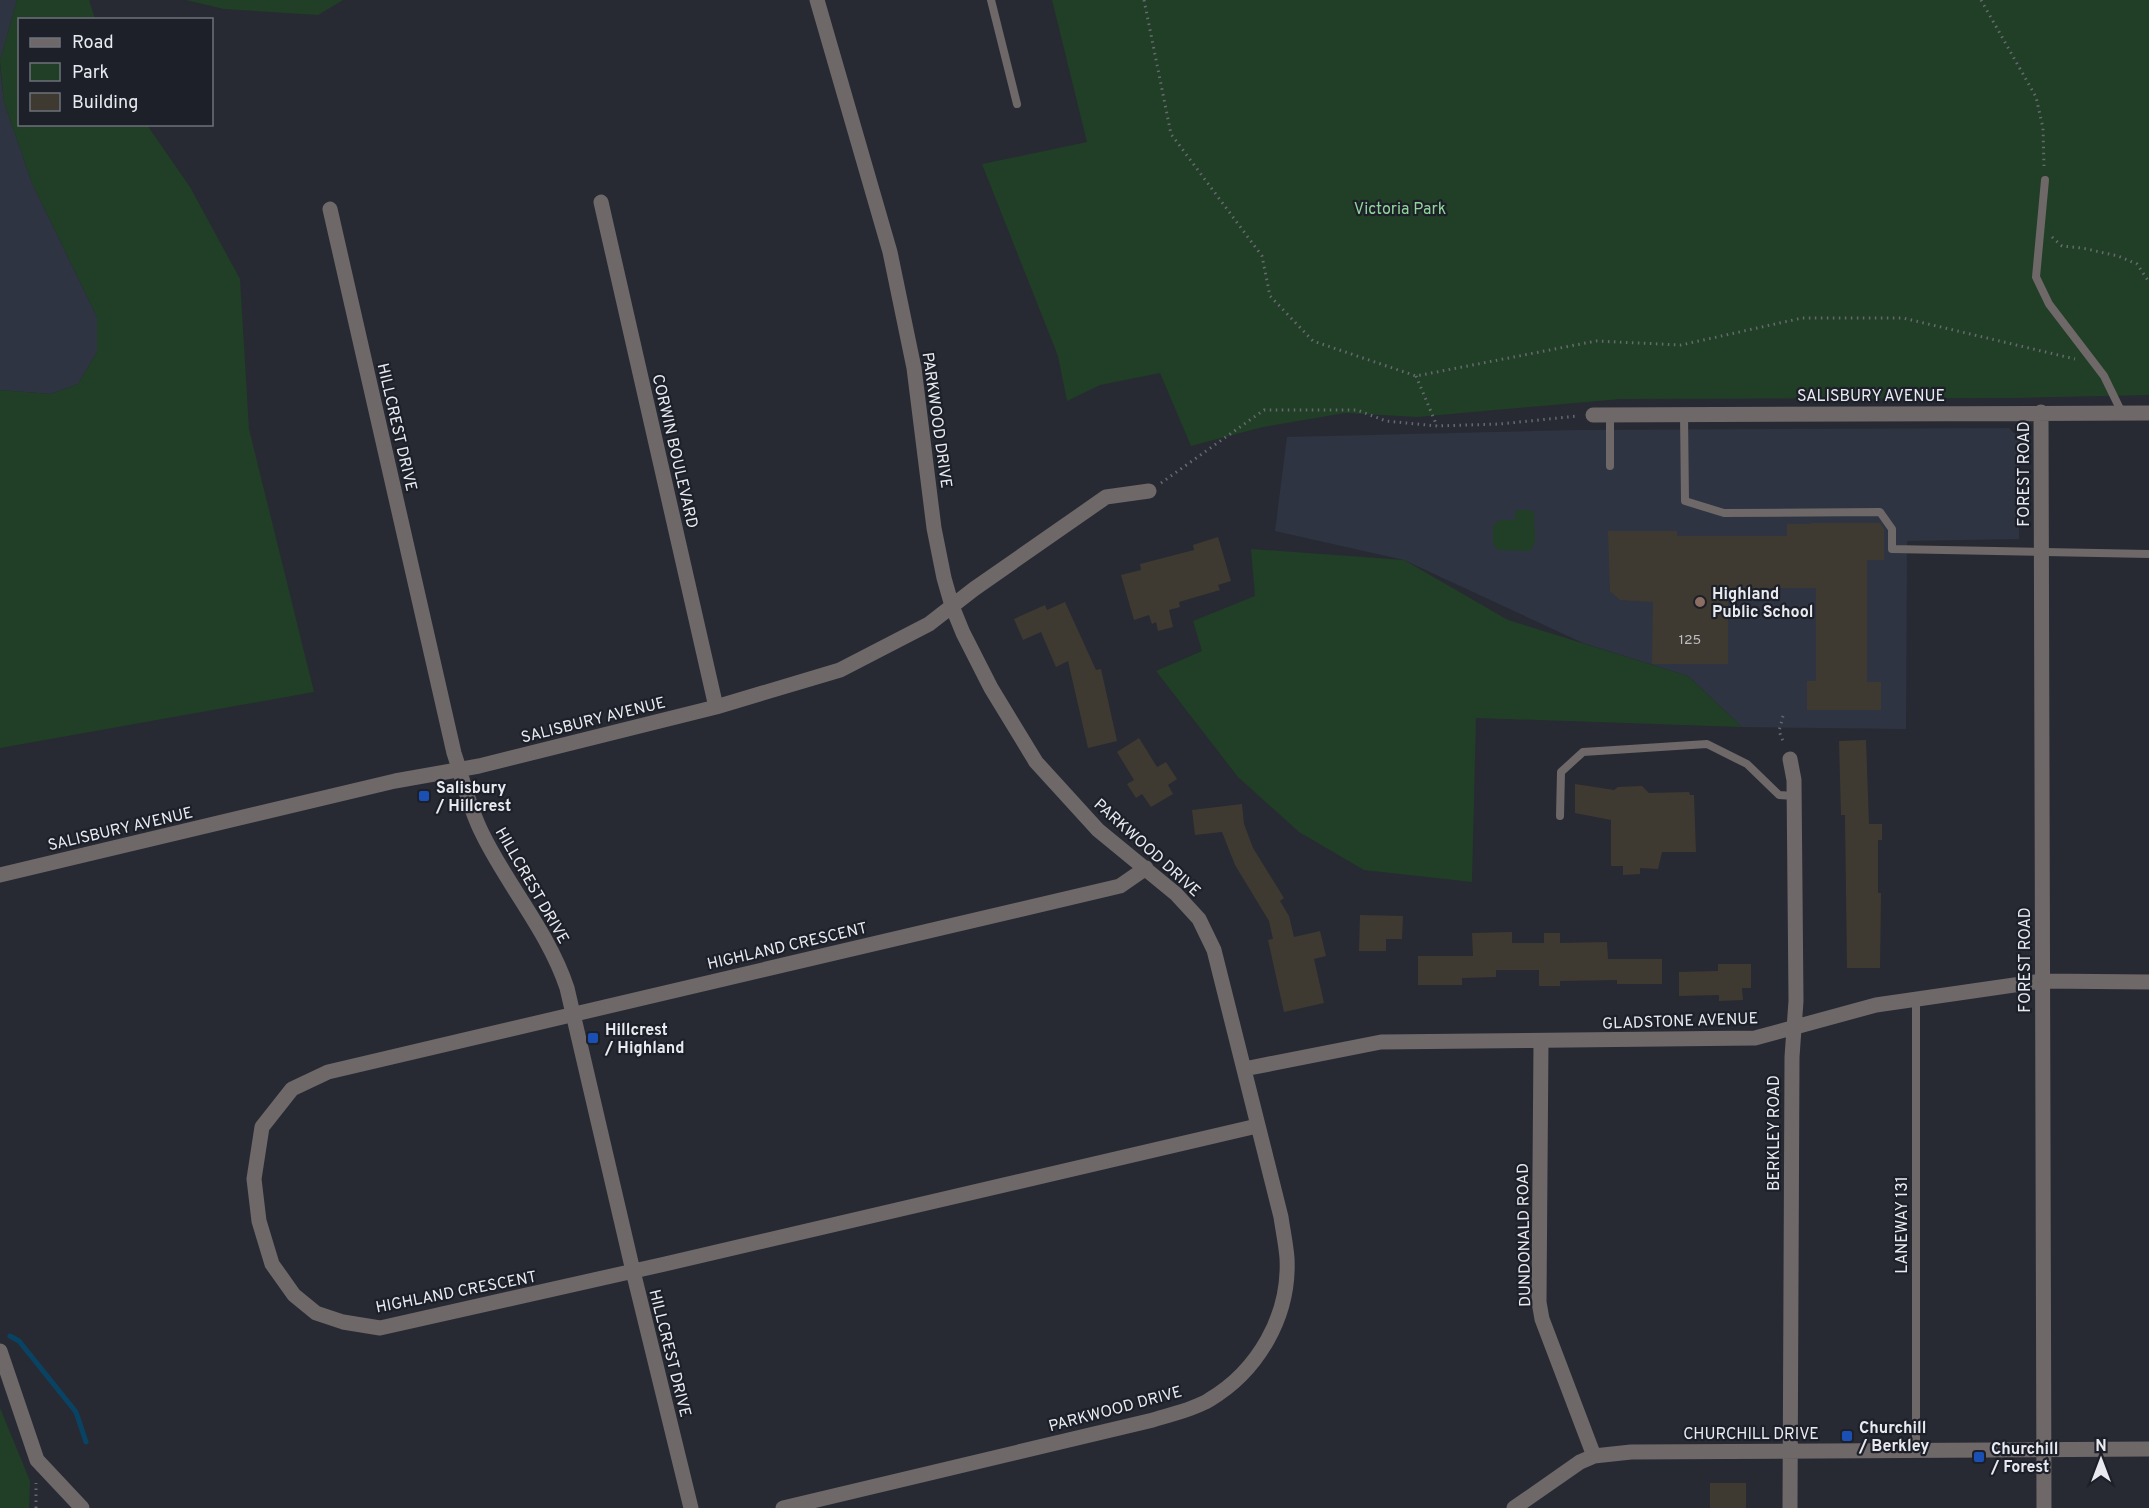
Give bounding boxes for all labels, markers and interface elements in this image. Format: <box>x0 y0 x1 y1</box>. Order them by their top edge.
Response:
legend <box>18 18 213 126</box>
text: Road <box>72 32 114 55</box>
text: Park <box>72 62 109 85</box>
text: Building <box>72 92 138 115</box>
park label: Victoria Park <box>1354 200 1446 220</box>
street label: PARKWOOD DRIVE <box>917 351 955 490</box>
street label: HILLCREST DRIVE <box>372 361 421 493</box>
street label: CORWIN BOULEVARD <box>647 372 702 530</box>
street label: SALISBURY AVENUE <box>1797 387 1945 407</box>
street label: FOREST ROAD <box>2015 421 2035 527</box>
place label: Highland Public School <box>1712 585 1813 623</box>
marker: Highland Public School <box>1693 595 1707 609</box>
house number: 125 <box>1679 632 1701 649</box>
street label: SALISBURY AVENUE <box>519 693 668 749</box>
place label: Salisbury / Hillcrest <box>435 779 511 817</box>
marker: Salisbury / Hillcrest <box>417 789 431 803</box>
street label: PARKWOOD DRIVE <box>1089 795 1204 902</box>
street label: SALISBURY AVENUE <box>46 804 195 856</box>
street label: HILLCREST DRIVE <box>490 824 573 948</box>
street label: FOREST ROAD <box>2016 907 2036 1013</box>
street label: HIGHLAND CRESCENT <box>705 919 869 975</box>
street label: GLADSTONE AVENUE <box>1602 1009 1758 1035</box>
place label: Hillcrest / Highland <box>604 1021 685 1059</box>
marker: Hillcrest / Highland <box>586 1031 600 1045</box>
street label: BERKLEY ROAD <box>1765 1075 1785 1191</box>
street label: DUNDONALD ROAD <box>1514 1163 1536 1307</box>
street label: LANEWAY 131 <box>1893 1176 1913 1274</box>
street label: HIGHLAND CRESCENT <box>374 1268 539 1318</box>
street label: HILLCREST DRIVE <box>644 1288 695 1419</box>
street label: PARKWOOD DRIVE <box>1047 1383 1184 1437</box>
place label: Churchill / Berkley <box>1858 1419 1929 1457</box>
street label: CHURCHILL DRIVE <box>1683 1425 1819 1445</box>
marker: Churchill / Berkley <box>1840 1429 1854 1443</box>
north arrow <box>2071 1430 2131 1490</box>
text: N <box>2095 1437 2107 1457</box>
place label: Churchill / Forest <box>1990 1440 2058 1478</box>
marker: Churchill / Forest <box>1972 1450 1986 1464</box>

